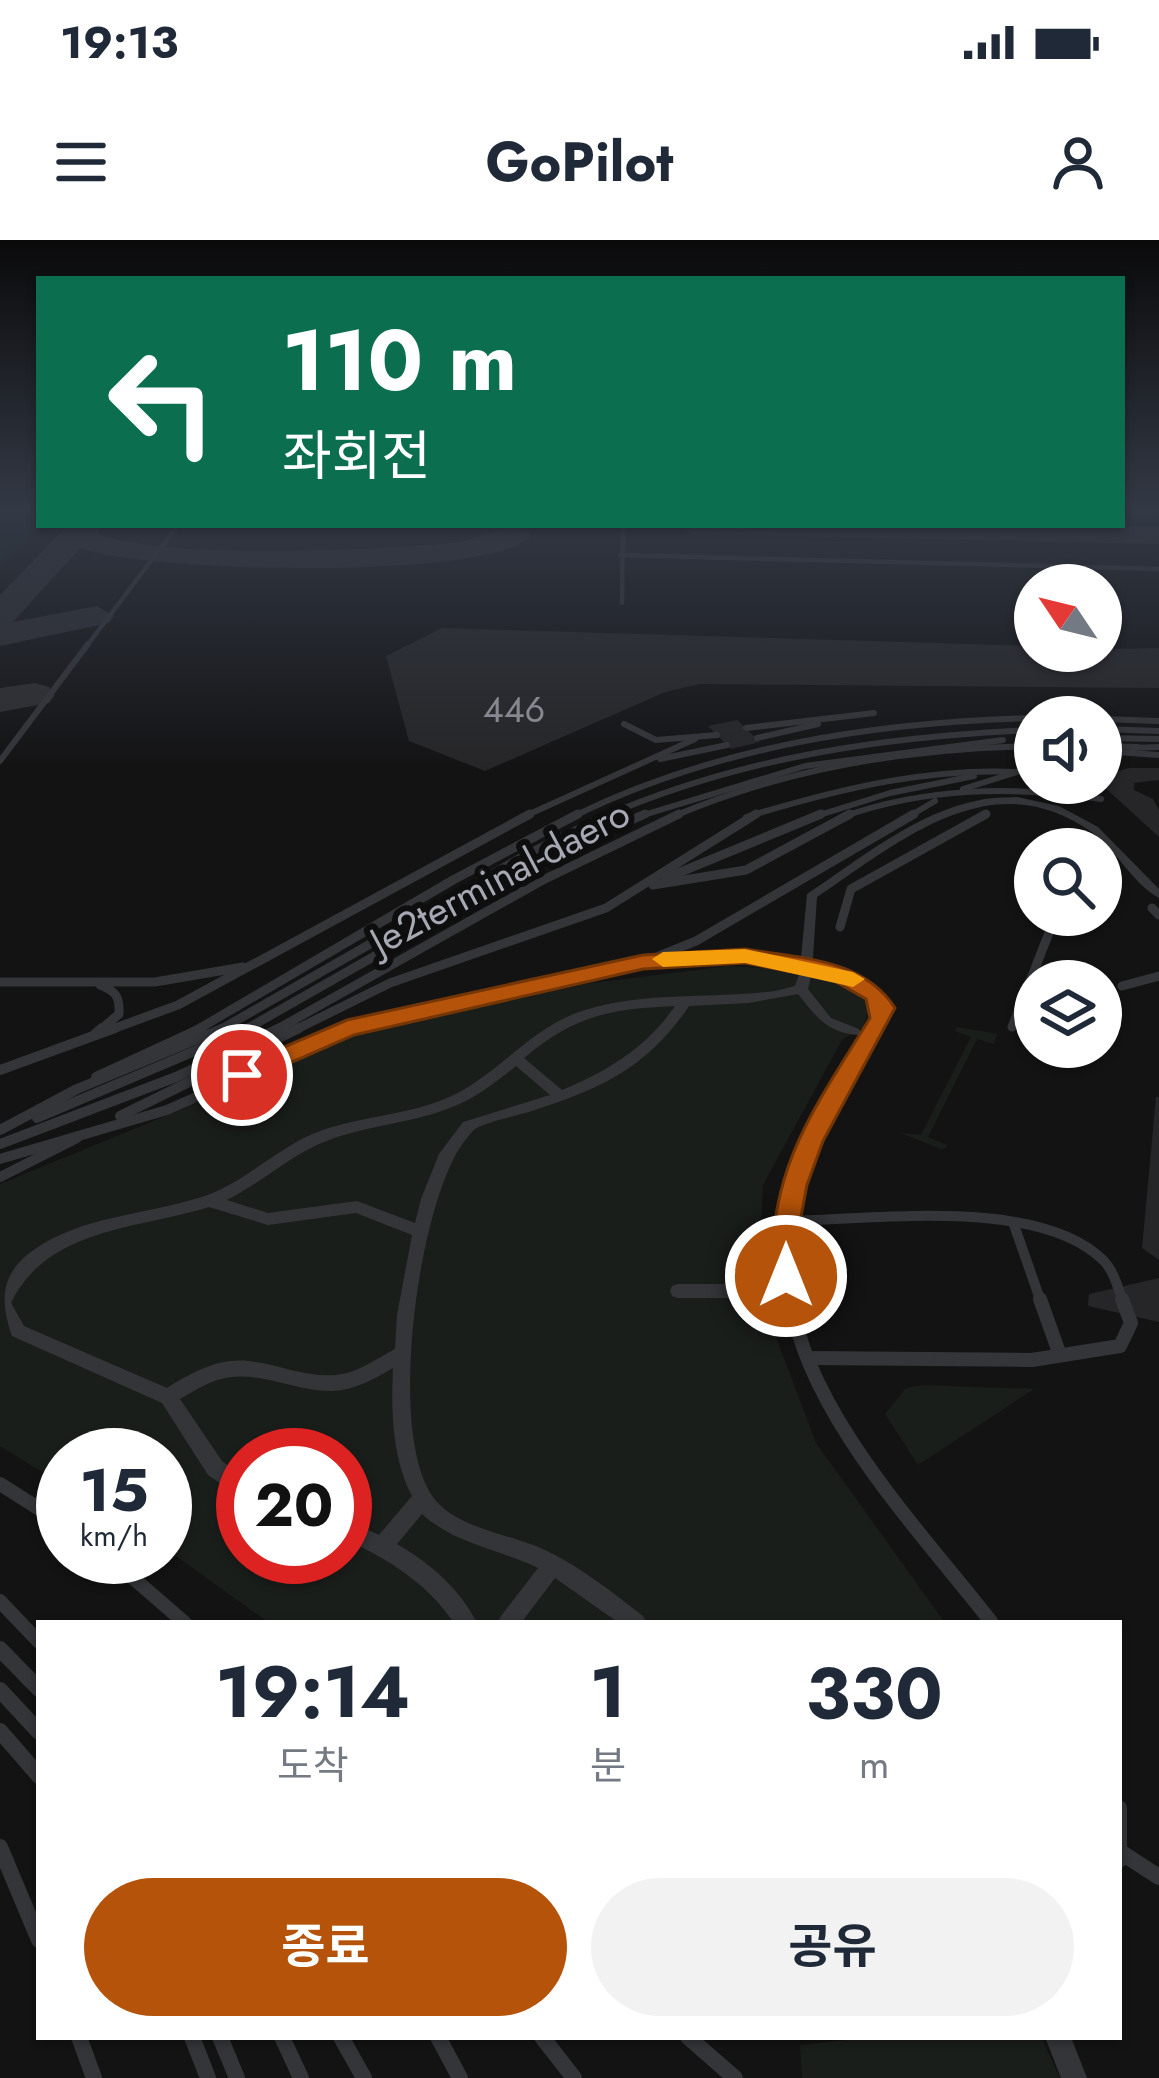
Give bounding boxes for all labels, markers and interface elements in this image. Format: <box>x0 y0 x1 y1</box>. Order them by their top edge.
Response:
text: 19:13 <box>60 10 178 75</box>
text: GoPilot <box>486 123 673 201</box>
icon: menu <box>48 129 114 195</box>
icon: person <box>1045 129 1111 195</box>
text: 110 m <box>282 300 517 422</box>
icon: left <box>84 324 240 480</box>
text: 좌회전 <box>282 417 431 495</box>
north arrow <box>1014 564 1122 672</box>
map controls <box>1014 564 1122 1068</box>
house number: 446 <box>483 683 545 735</box>
button: sound <box>1014 696 1122 804</box>
street label: Je2terminal-daero <box>356 785 640 972</box>
button: search <box>1014 828 1122 936</box>
button: layers <box>1014 960 1122 1068</box>
pin <box>191 1024 293 1126</box>
icon: arrive <box>209 1042 275 1108</box>
position arrow <box>723 1213 849 1339</box>
speed limit sign: 20 <box>216 1428 372 1584</box>
text: 15 <box>79 1447 149 1534</box>
text: km/h <box>80 1514 148 1557</box>
text: 19:14 <box>215 1640 410 1744</box>
text: 1 <box>590 1640 626 1744</box>
text: 330 <box>806 1642 943 1746</box>
text: m <box>859 1736 889 1793</box>
text: 도착 <box>277 1737 349 1794</box>
text: 분 <box>590 1737 626 1794</box>
button: 종료 <box>84 1878 567 2016</box>
button: 공유 <box>591 1878 1074 2016</box>

